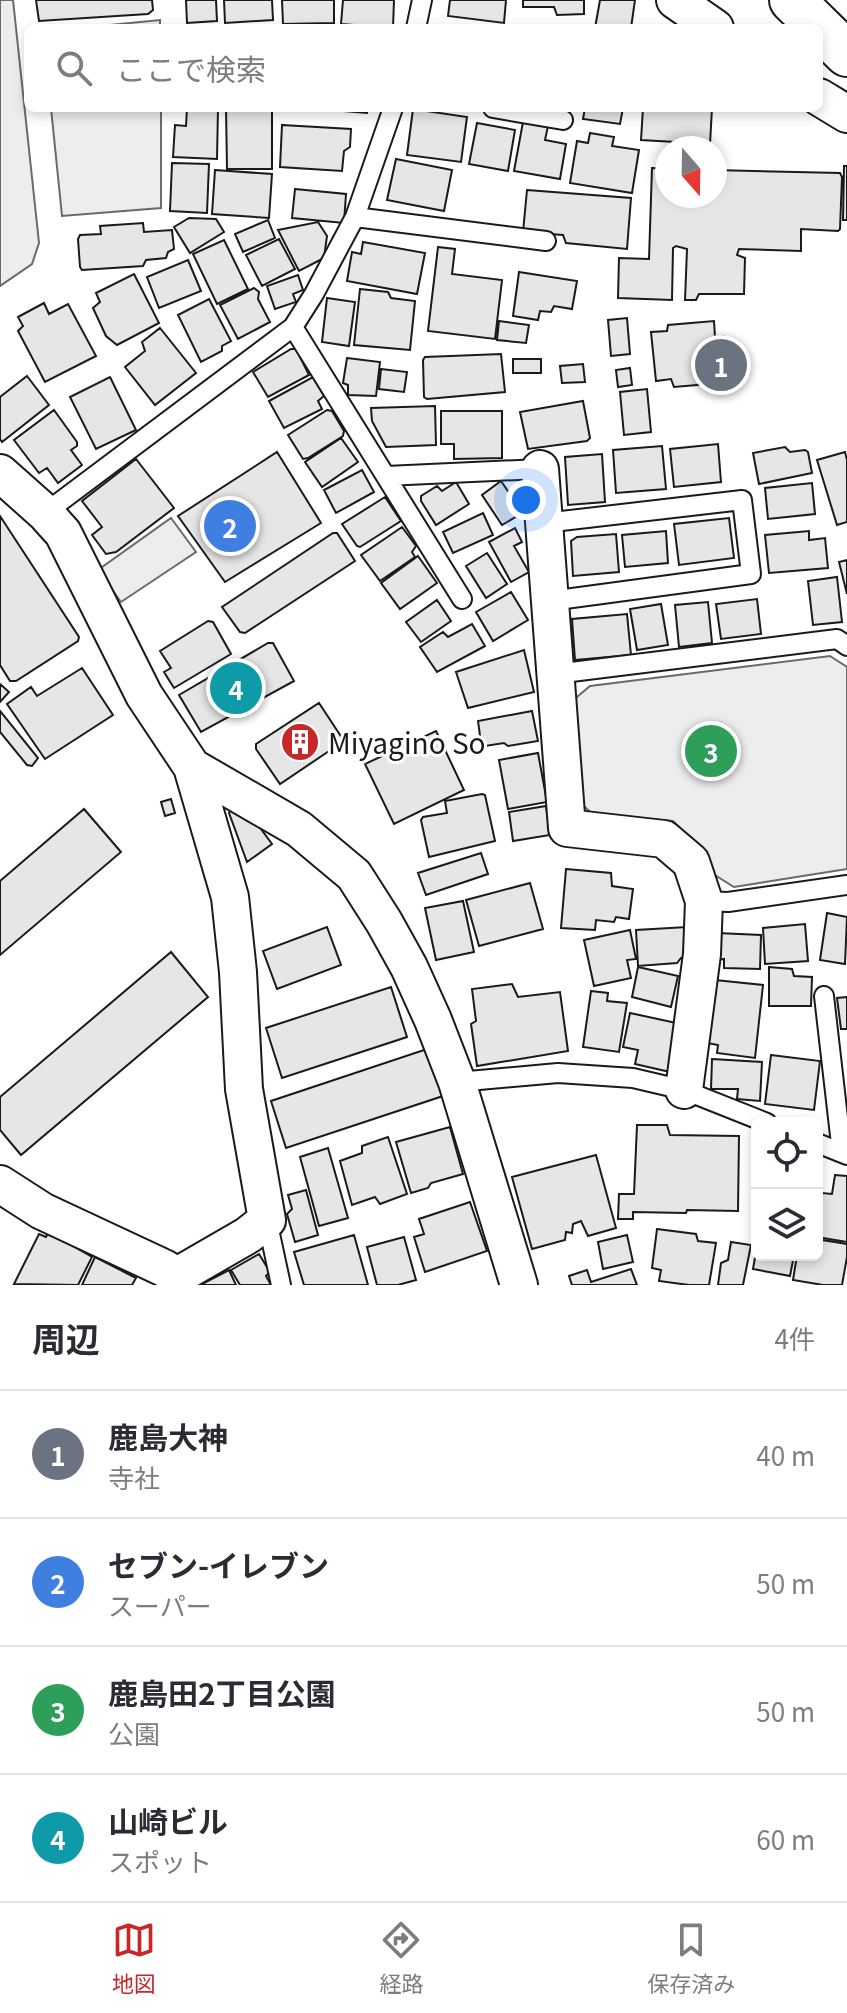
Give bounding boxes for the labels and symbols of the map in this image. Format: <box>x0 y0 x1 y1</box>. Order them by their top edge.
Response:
north arrow <box>655 136 727 208</box>
pin: 1 <box>695 335 747 395</box>
your location <box>506 480 546 520</box>
pin: 2 <box>204 496 256 556</box>
pin: 4 <box>210 658 262 718</box>
building icon: Miyagino So <box>279 721 321 763</box>
pin: 3 <box>685 721 737 781</box>
place label: Miyagino So <box>328 722 486 762</box>

